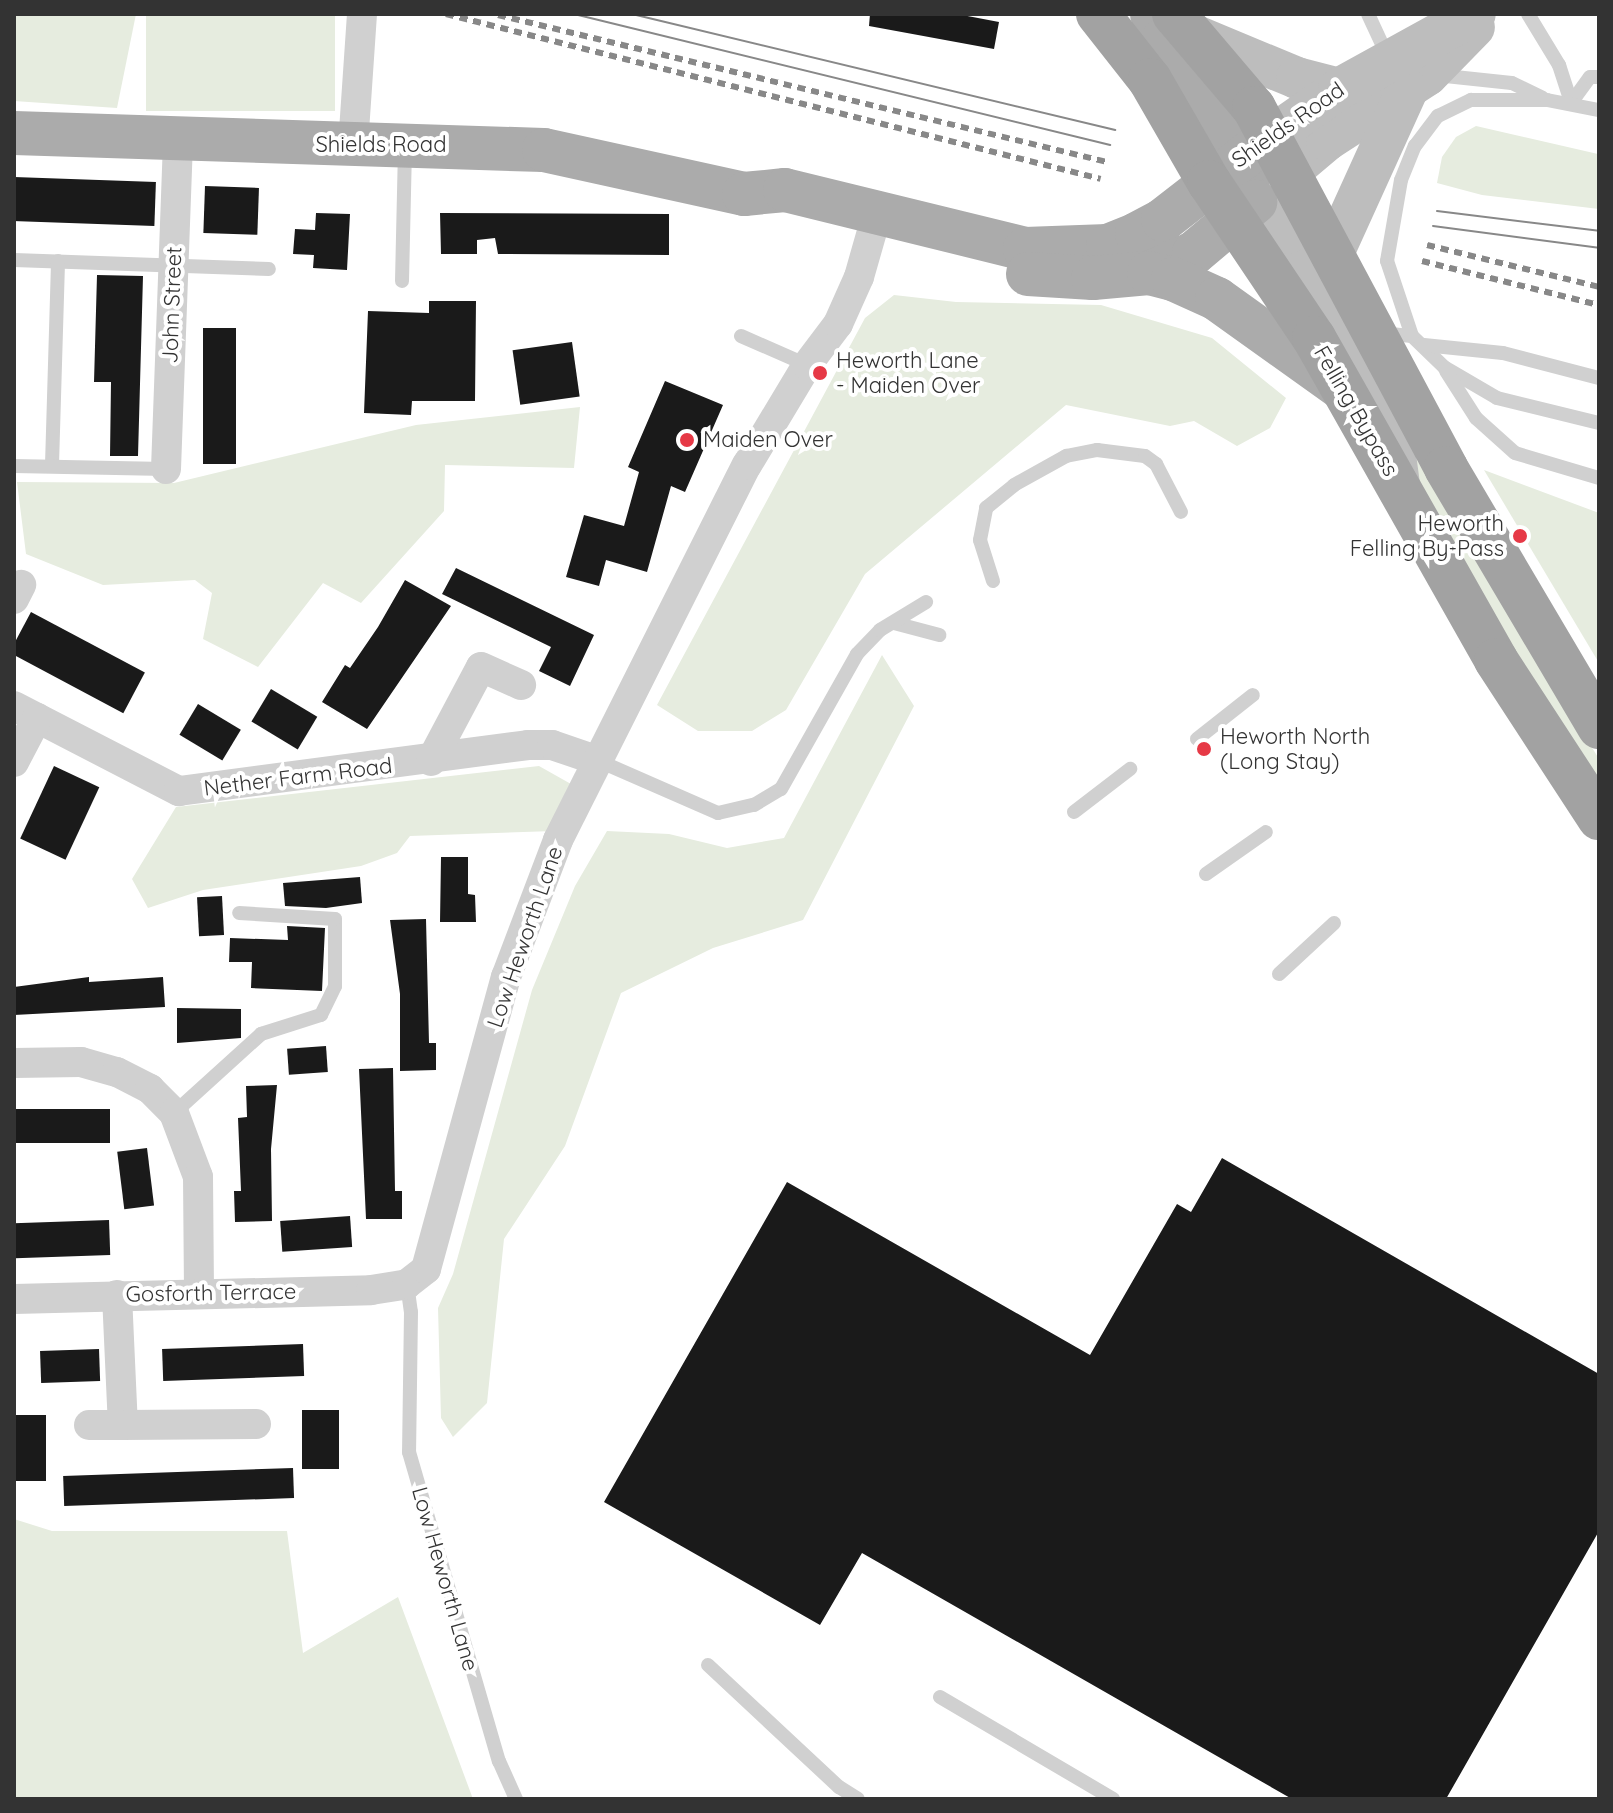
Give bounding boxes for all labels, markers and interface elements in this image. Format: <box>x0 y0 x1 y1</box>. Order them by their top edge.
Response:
street label: Shields Road <box>1227 77 1349 173</box>
street label: Shields Road <box>315 132 447 158</box>
street label: John Street <box>157 246 187 364</box>
street label: Felling Bypass <box>1308 341 1404 481</box>
place label: Heworth Lane - Maiden Over <box>836 347 981 398</box>
marker: Heworth Lane - Maiden Over <box>811 364 829 382</box>
place label: Maiden Over <box>703 427 833 453</box>
marker: Maiden Over <box>678 431 696 449</box>
place label: Heworth Felling By-Pass <box>1350 510 1504 562</box>
marker: Heworth Felling By-Pass <box>1511 527 1529 545</box>
place label: Heworth North (Long Stay) <box>1220 723 1370 774</box>
marker: Heworth North (Long Stay) <box>1195 740 1213 758</box>
street label: Nether Farm Road <box>202 752 394 802</box>
street label: Low Heworth Lane <box>482 843 568 1031</box>
street label: Gosforth Terrace <box>125 1278 297 1308</box>
street label: Low Heworth Lane <box>406 1484 484 1674</box>

